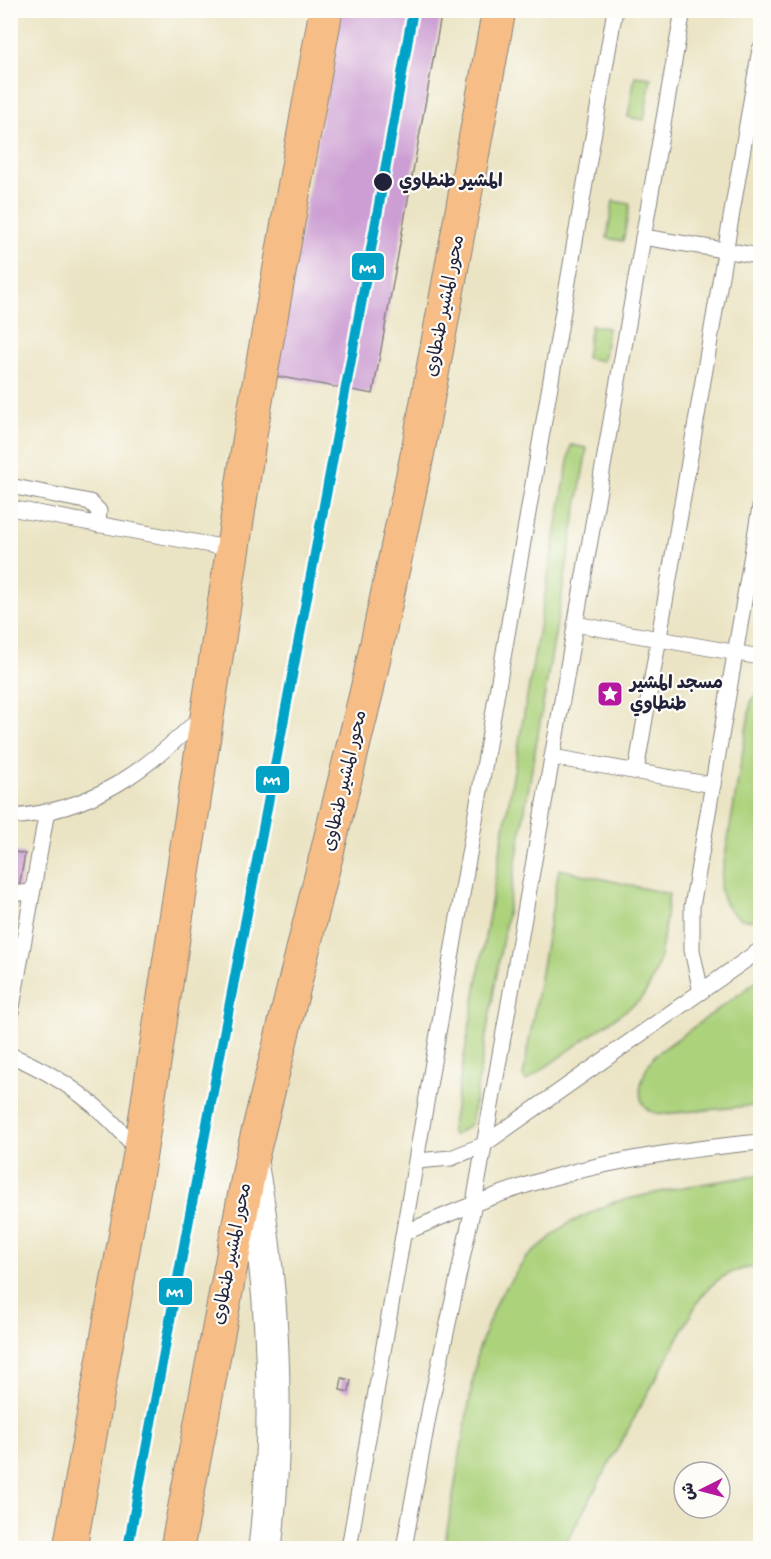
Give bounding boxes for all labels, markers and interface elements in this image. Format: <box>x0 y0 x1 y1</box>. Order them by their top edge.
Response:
marker: المشير طنطاوي <box>372 171 394 193</box>
place label: المشير طنطاوي <box>399 172 503 194</box>
street label: محور المشير طنطاوى <box>422 233 470 379</box>
line badge: M1 <box>351 252 385 281</box>
text: M1 <box>359 261 377 280</box>
place label: مسجد المشير طنطاوي <box>628 674 723 717</box>
place icon: مسجد المشير طنطاوي <box>595 679 625 709</box>
street label: محور المشير طنطاوى <box>320 708 372 854</box>
line badge: M1 <box>255 765 290 794</box>
text: M1 <box>263 773 281 792</box>
street label: محور المشير طنطاوى <box>209 1181 257 1327</box>
line badge: M1 <box>158 1277 193 1306</box>
text: M1 <box>166 1285 184 1304</box>
north arrow <box>672 1460 732 1520</box>
text: ش <box>680 1481 701 1501</box>

